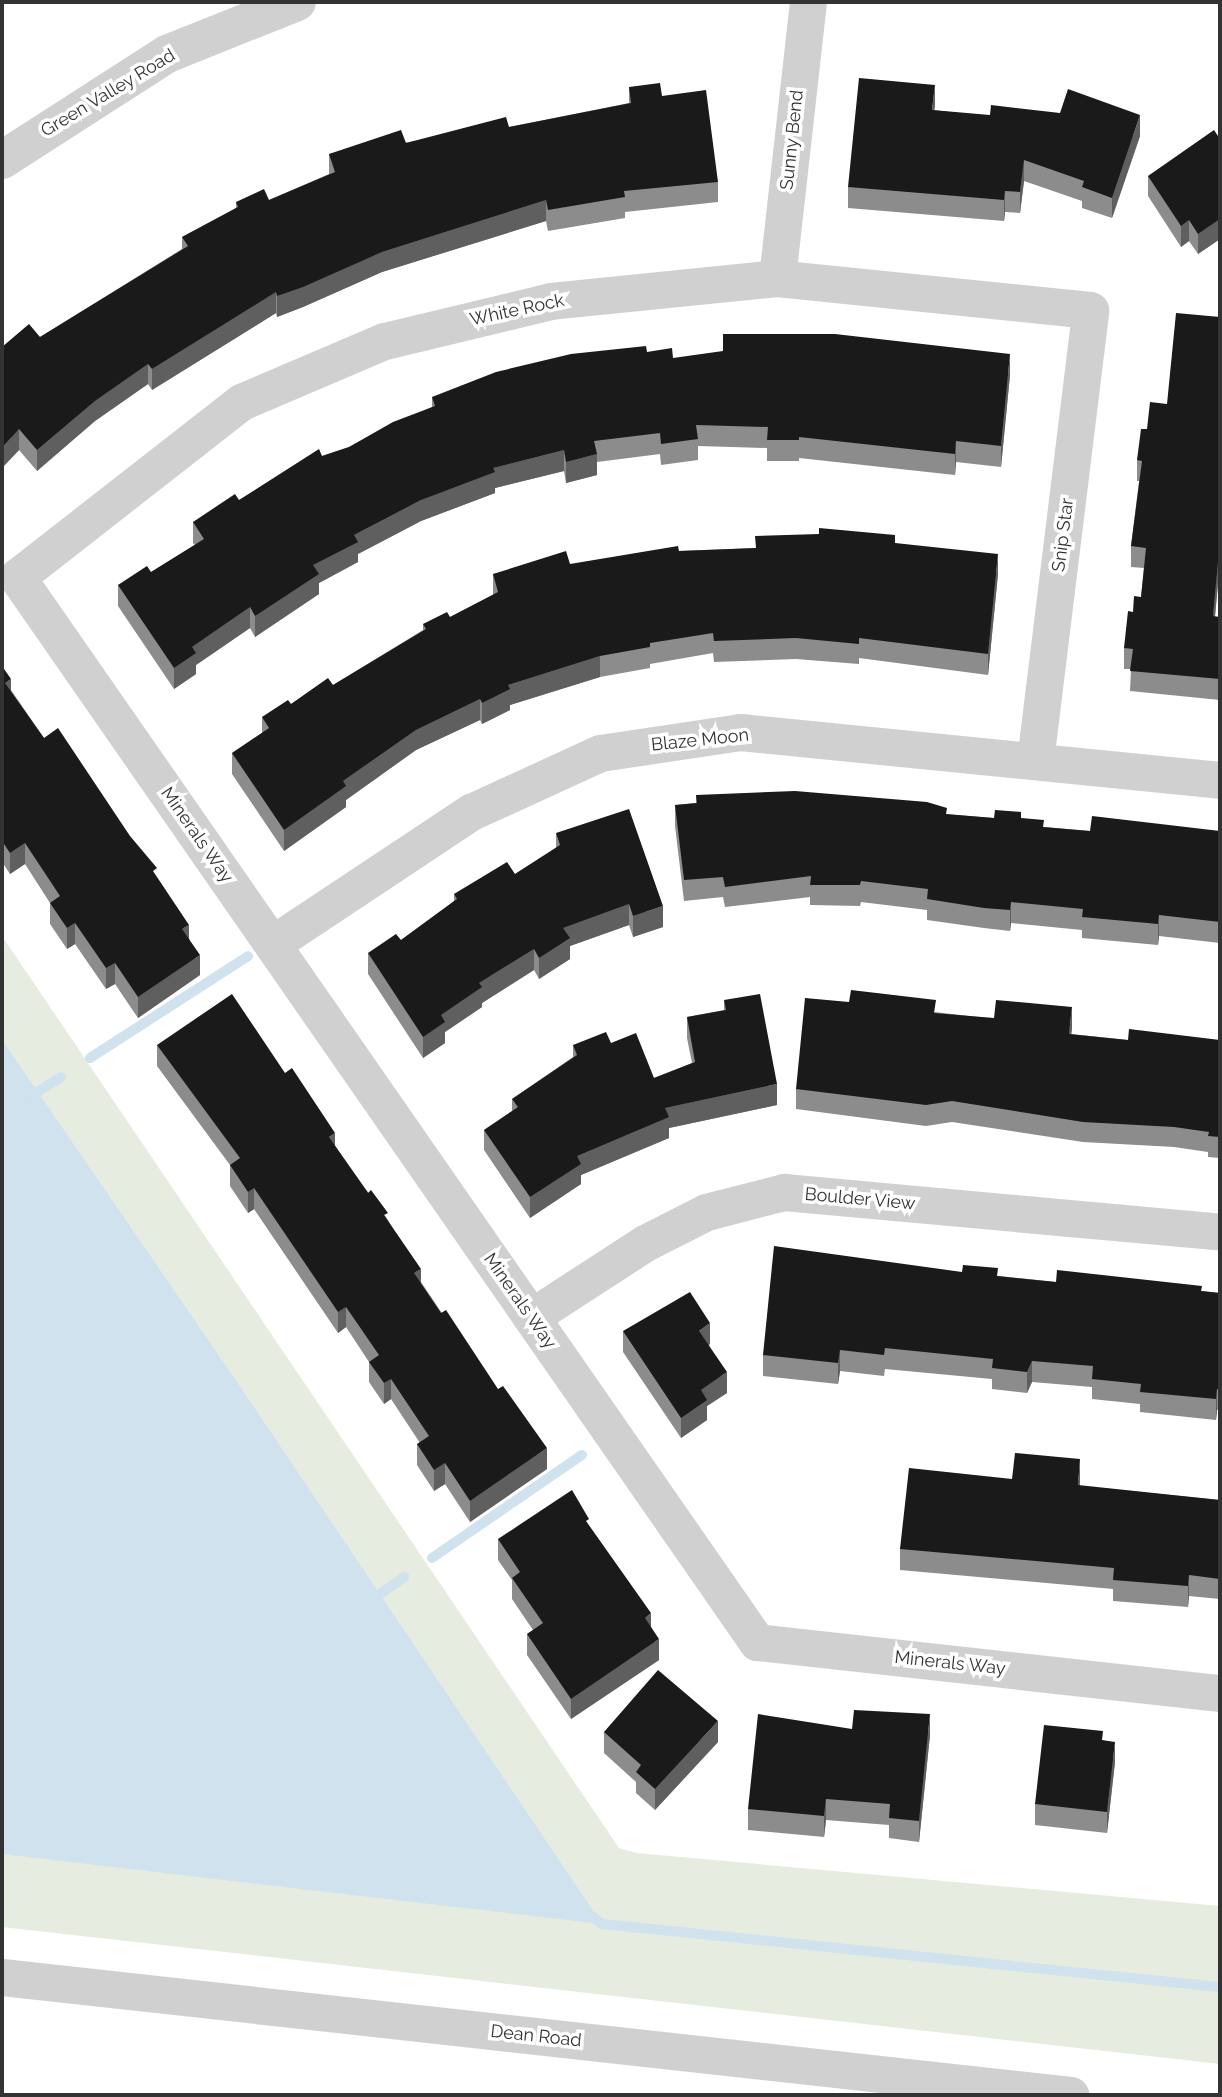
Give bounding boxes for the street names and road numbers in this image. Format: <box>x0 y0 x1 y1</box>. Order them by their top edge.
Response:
street label: Green Valley Road <box>37 44 179 142</box>
street label: Sunny Bend <box>776 89 808 191</box>
street label: White Rock <box>468 289 566 331</box>
street label: Snip Star <box>1048 497 1078 573</box>
street label: Blaze Moon <box>650 724 750 756</box>
street label: Minerals Way <box>156 783 238 887</box>
street label: Boulder View <box>803 1183 917 1215</box>
street label: Minerals Way <box>479 1249 561 1353</box>
street label: Minerals Way <box>893 1646 1007 1680</box>
street label: Dean Road <box>489 2020 583 2052</box>

